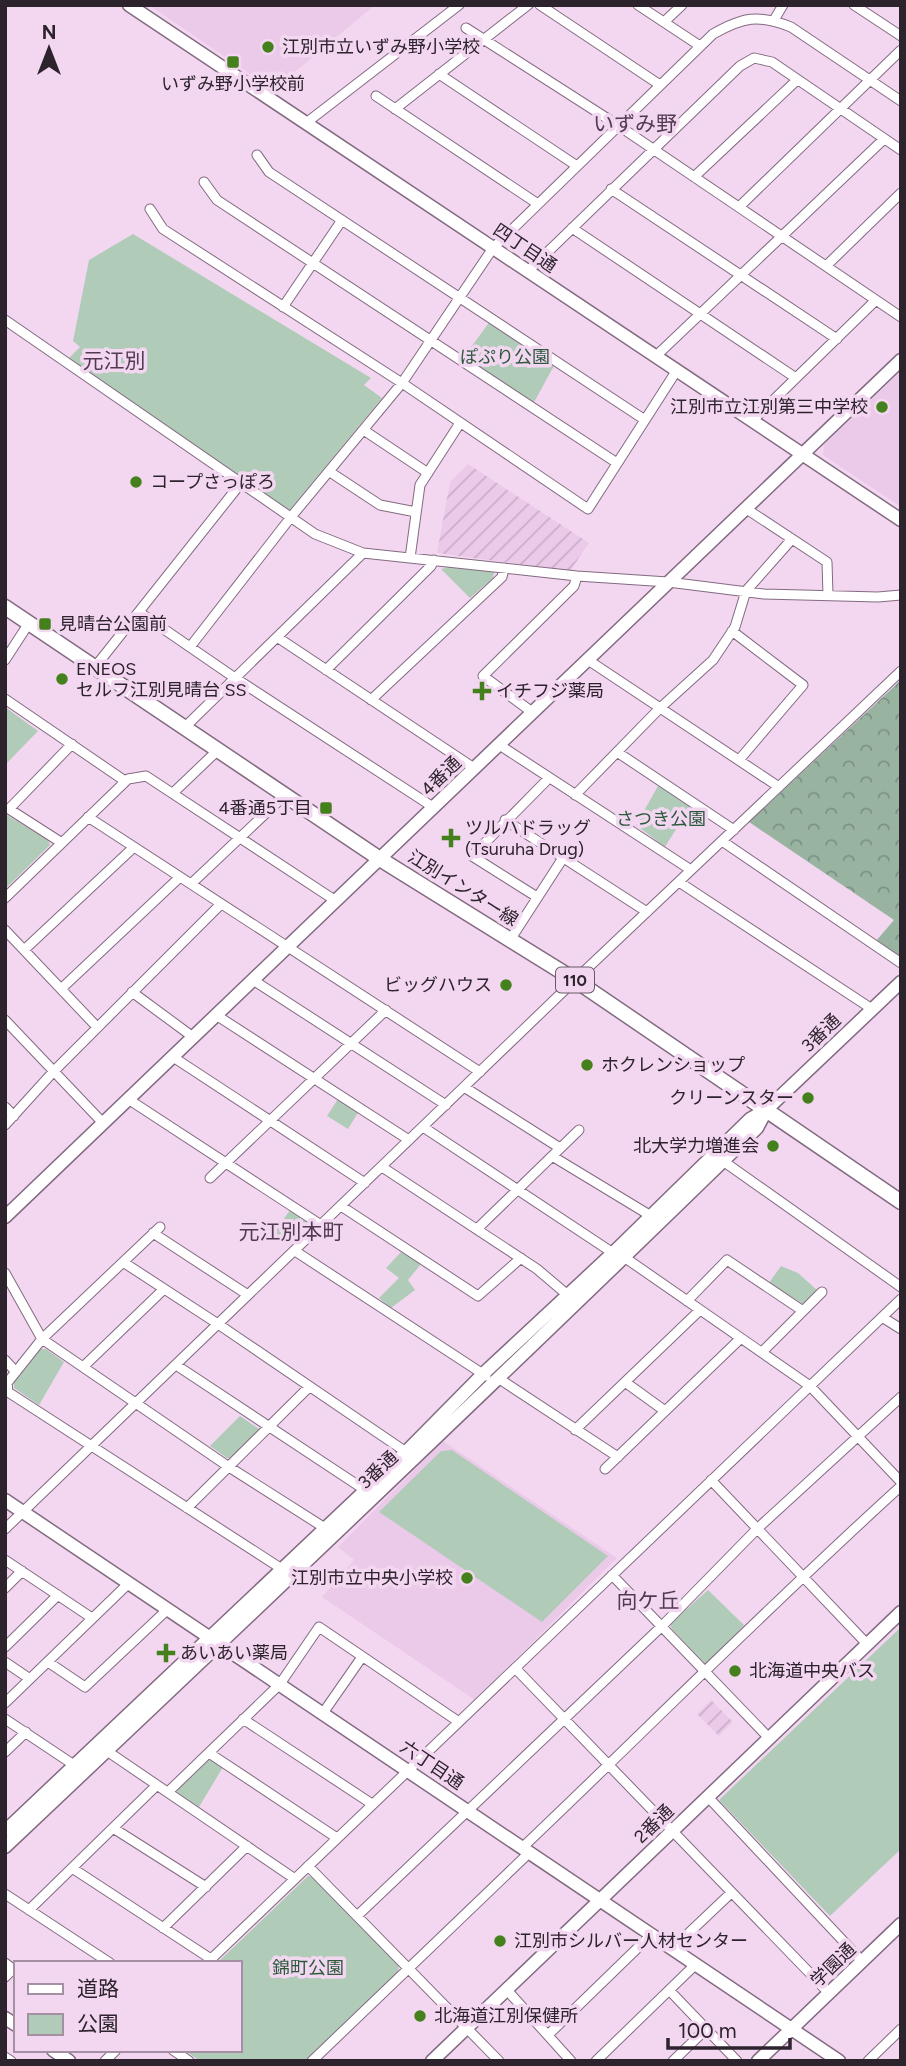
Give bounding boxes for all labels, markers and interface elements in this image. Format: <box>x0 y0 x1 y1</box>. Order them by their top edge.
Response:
north arrow <box>14 14 84 84</box>
text: N <box>42 21 56 44</box>
place label: 江別市立いずみ野小学校 <box>282 36 480 58</box>
marker: 江別市立いずみ野小学校 <box>260 39 276 55</box>
marker: いずみ野小学校前 <box>225 54 241 70</box>
place label: いずみ野小学校前 <box>161 73 305 95</box>
district label: いずみ野 <box>593 111 677 136</box>
street label: 四丁目通 <box>489 219 561 277</box>
park label: ぽぷり公園 <box>460 346 550 368</box>
district label: 元江別 <box>83 348 146 373</box>
place label: 江別市立江別第三中学校 <box>670 396 868 418</box>
marker: 江別市立江別第三中学校 <box>874 399 890 415</box>
place label: コープさっぽろ <box>150 471 275 493</box>
marker: コープさっぽろ <box>128 474 144 490</box>
place label: 見晴台公園前 <box>59 613 167 635</box>
marker: 見晴台公園前 <box>37 616 53 632</box>
place label: ENEOS セルフ江別見晴台 SS <box>76 658 247 701</box>
marker: ENEOS セルフ江別見晴台 SS <box>54 671 70 687</box>
place label: イチフジ薬局 <box>496 680 604 702</box>
marker: イチフジ薬局 <box>474 683 490 699</box>
street label: 4番通 <box>416 752 466 800</box>
place label: 4番通5丁目 <box>218 797 312 819</box>
marker: 4番通5丁目 <box>318 800 334 816</box>
park label: さつき公園 <box>616 808 706 830</box>
place label: ツルハドラッグ (Tsuruha Drug) <box>465 817 591 860</box>
marker: ツルハドラッグ (Tsuruha Drug) <box>443 830 459 846</box>
street label: 江別インター線 <box>404 845 522 931</box>
road number: 110 <box>556 968 594 992</box>
place label: ビッグハウス <box>384 974 492 996</box>
marker: ビッグハウス <box>498 977 514 993</box>
street label: 3番通 <box>797 1009 845 1057</box>
place label: ホクレンショップ <box>601 1054 745 1076</box>
marker: ホクレンショップ <box>579 1057 595 1073</box>
place label: クリーンスター <box>669 1087 794 1109</box>
marker: クリーンスター <box>800 1090 816 1106</box>
place label: 北大学力増進会 <box>633 1135 759 1157</box>
marker: 北大学力増進会 <box>765 1138 781 1154</box>
district label: 元江別本町 <box>239 1219 344 1244</box>
street label: 3番通 <box>354 1446 402 1494</box>
place label: 江別市立中央小学校 <box>291 1567 453 1589</box>
marker: 江別市立中央小学校 <box>459 1570 475 1586</box>
district label: 向ケ丘 <box>617 1588 680 1613</box>
place label: あいあい薬局 <box>180 1642 288 1664</box>
marker: あいあい薬局 <box>158 1645 174 1661</box>
place label: 北海道中央バス <box>749 1660 875 1682</box>
marker: 北海道中央バス <box>727 1663 743 1679</box>
street label: 六丁目通 <box>396 1736 468 1794</box>
street label: 2番通 <box>630 1800 678 1848</box>
place label: 江別市シルバー人材センター <box>514 1930 748 1952</box>
marker: 江別市シルバー人材センター <box>492 1933 508 1949</box>
street label: 学園通 <box>806 1938 860 1992</box>
park label: 錦町公園 <box>272 1957 344 1979</box>
legend <box>14 1961 242 2052</box>
text: 道路 <box>77 1976 119 2001</box>
place label: 北海道江別保健所 <box>434 2005 578 2027</box>
scale bar <box>668 2007 790 2050</box>
marker: 北海道江別保健所 <box>412 2008 428 2024</box>
text: 公園 <box>77 2011 119 2036</box>
text: 100 m <box>678 2018 737 2043</box>

